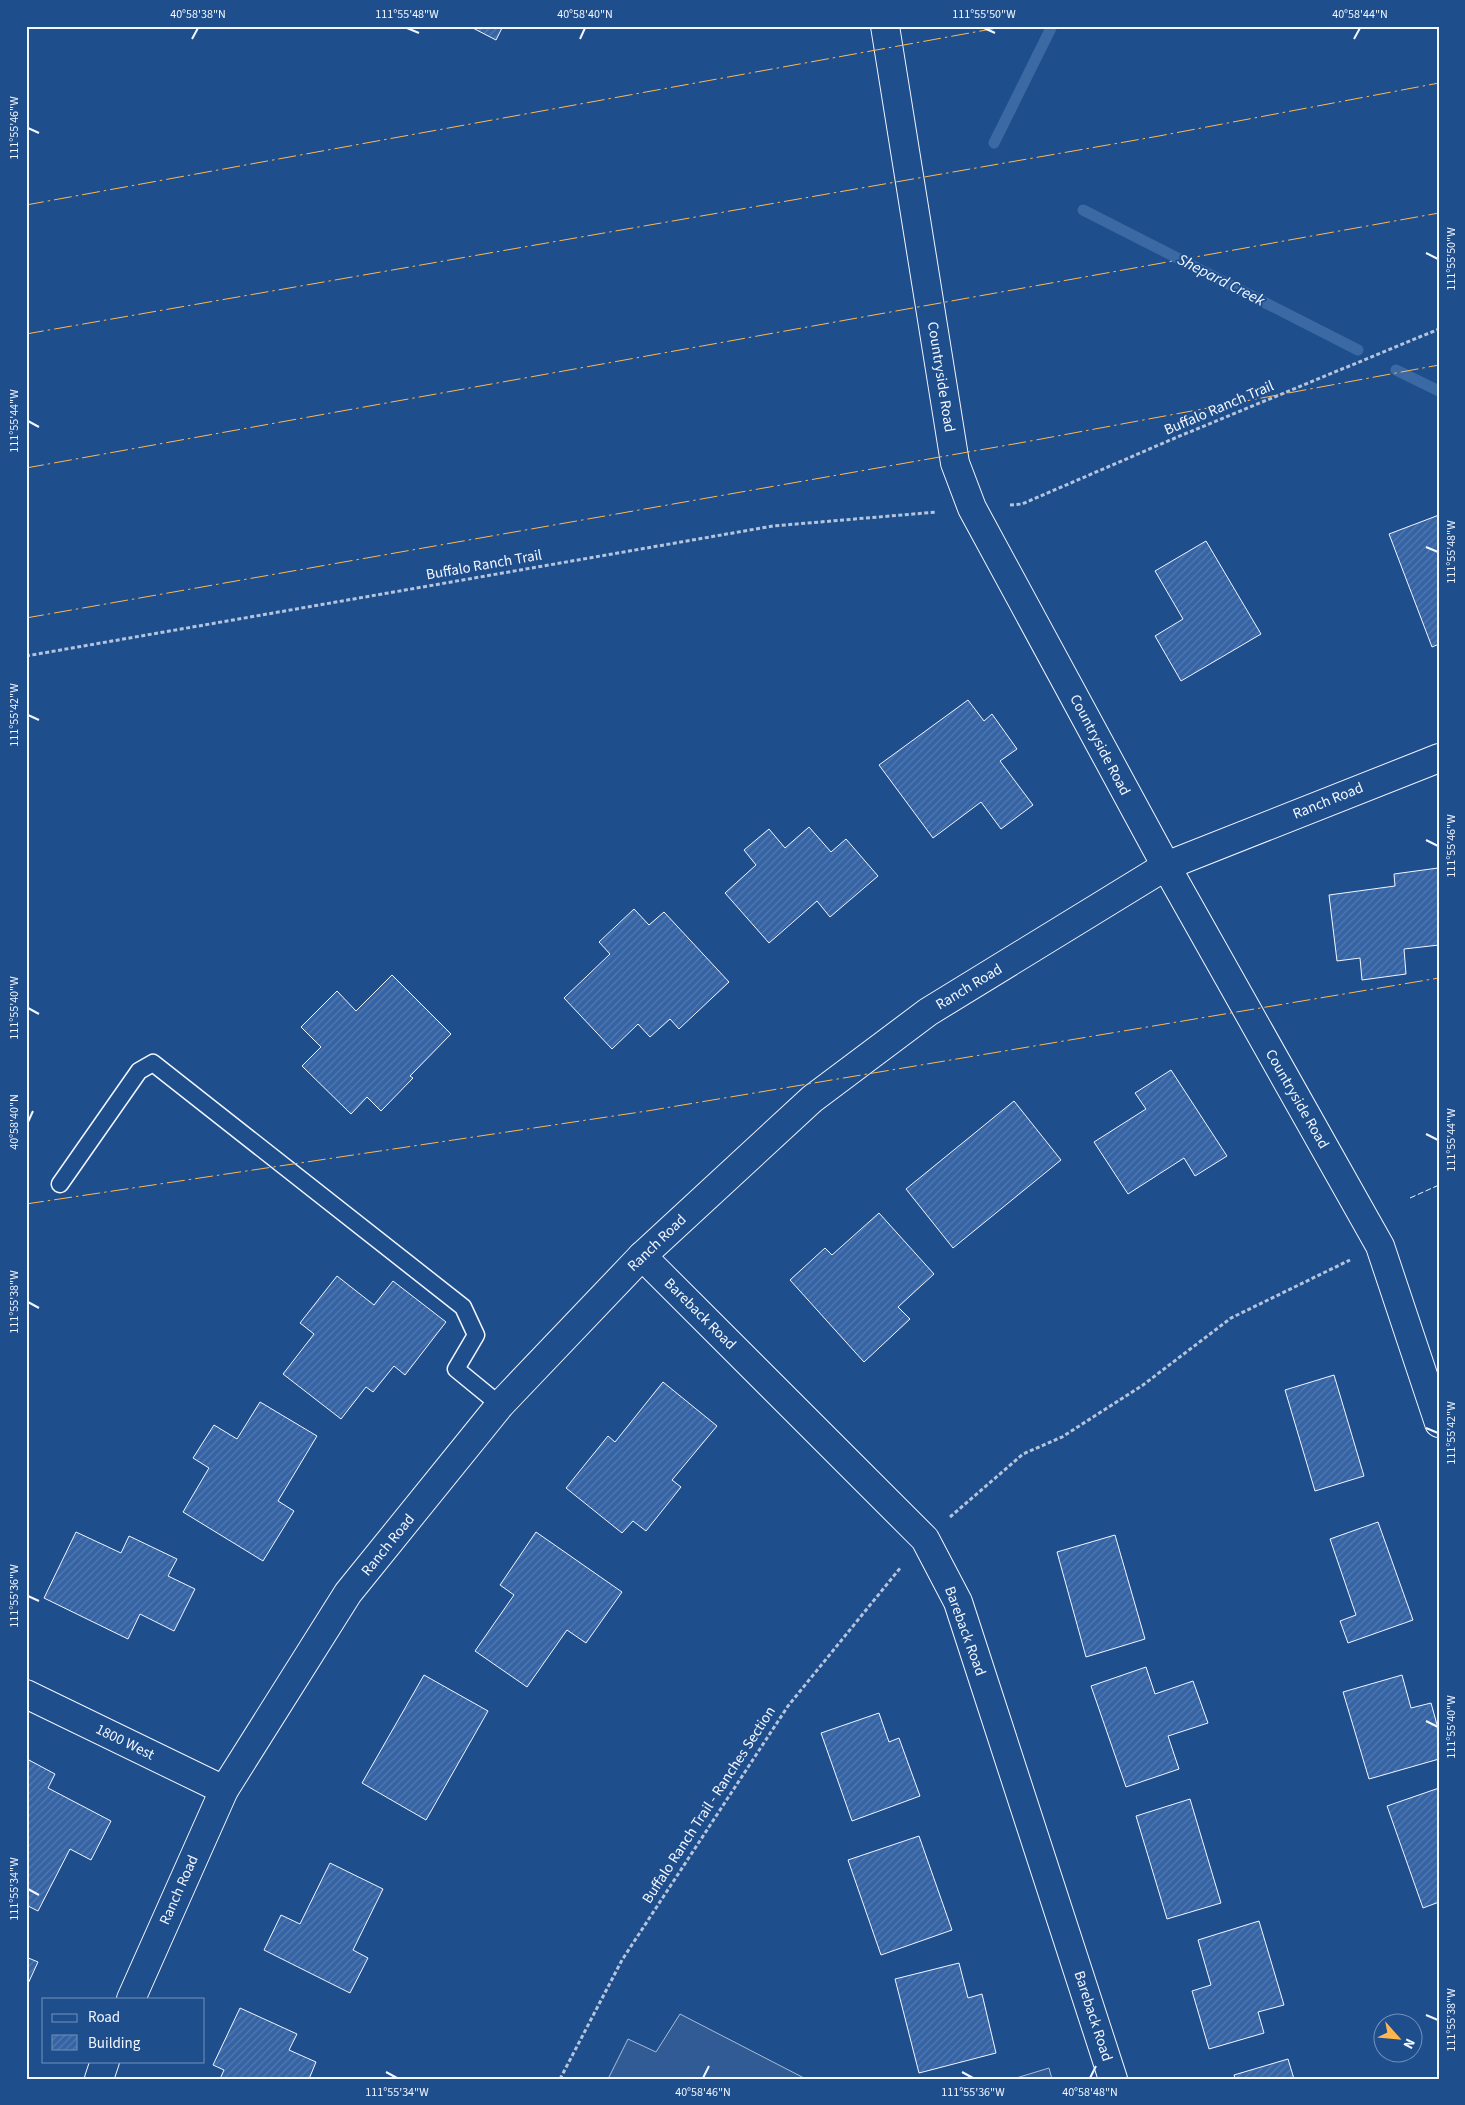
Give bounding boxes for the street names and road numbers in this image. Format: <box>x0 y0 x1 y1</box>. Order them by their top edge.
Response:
street label: Countryside Road <box>922 320 960 434</box>
street label: Buffalo Ranch Trail <box>1161 375 1277 441</box>
street label: Buffalo Ranch Trail <box>424 544 544 586</box>
street label: Countryside Road <box>1065 691 1135 799</box>
street label: Ranch Road <box>1290 777 1366 825</box>
street label: Ranch Road <box>932 959 1006 1015</box>
street label: Countryside Road <box>1260 1045 1334 1153</box>
street label: Ranch Road <box>623 1210 691 1276</box>
street label: Bareback Road <box>659 1273 741 1355</box>
street label: Ranch Road <box>356 1509 420 1581</box>
street label: Bareback Road <box>939 1583 991 1679</box>
street label: Buffalo Ranch Trail - Ranches Section <box>637 1702 781 1908</box>
street label: 1800 West <box>92 1719 158 1765</box>
street label: Ranch Road <box>154 1852 204 1928</box>
street label: Bareback Road <box>1068 1968 1118 2064</box>

